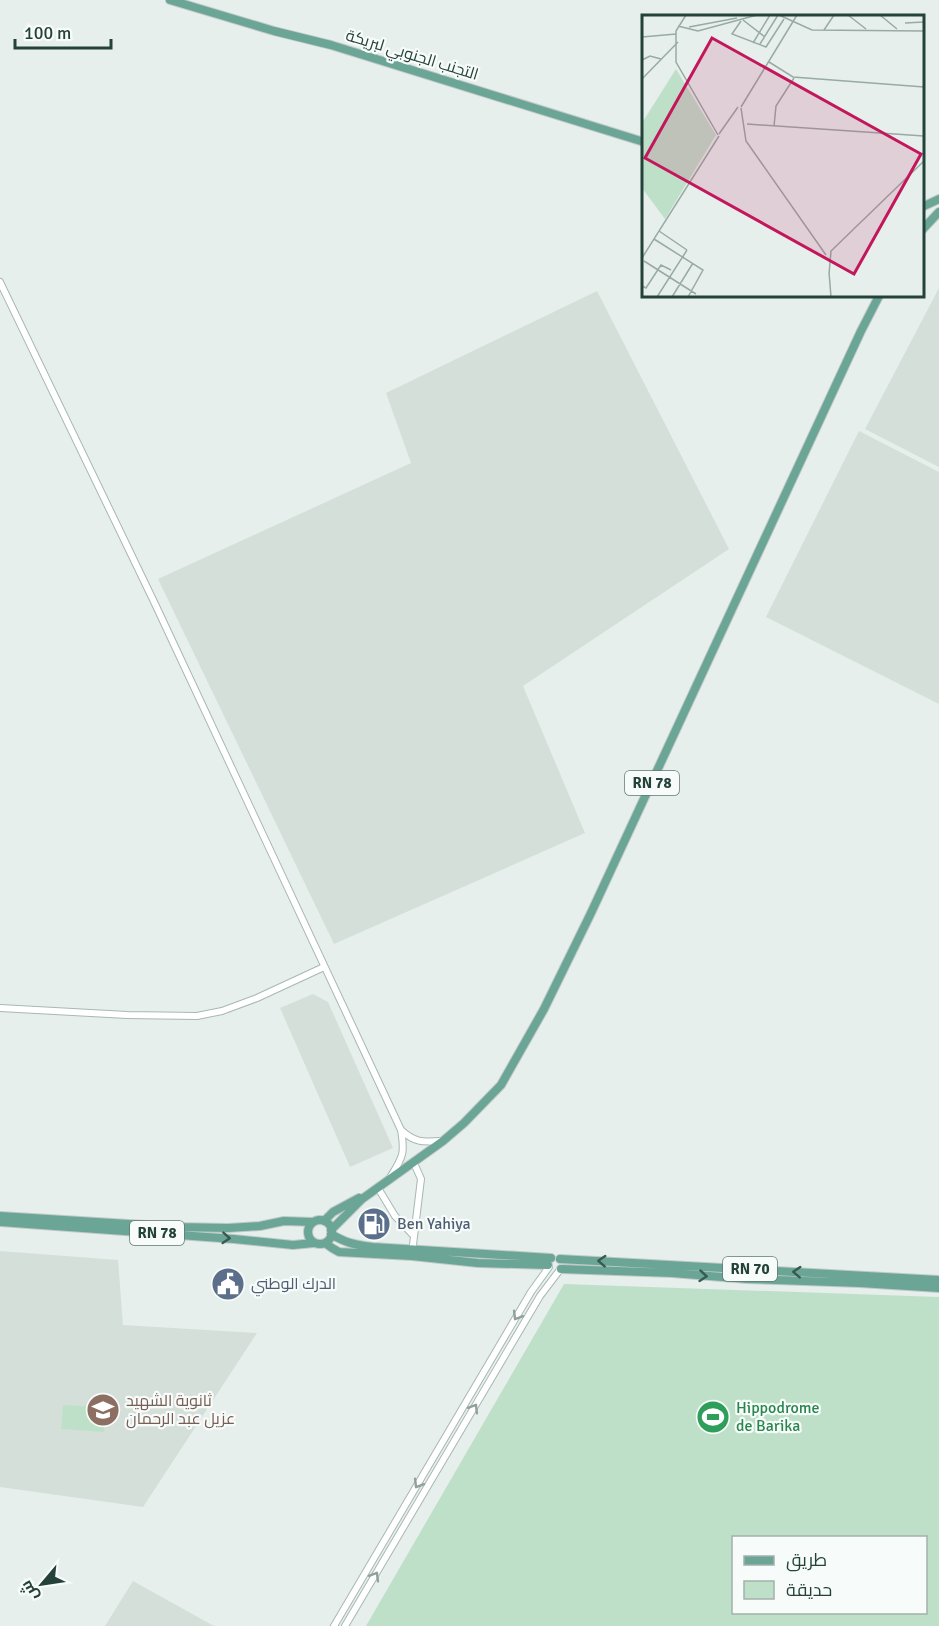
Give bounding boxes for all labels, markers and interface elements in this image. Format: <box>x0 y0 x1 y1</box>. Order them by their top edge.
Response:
scale bar <box>15 12 111 50</box>
inset map <box>642 15 924 297</box>
text: 100 m <box>24 22 71 44</box>
street label: التجنب الجنوبي لبريكة <box>342 25 481 88</box>
road number: RN 78 <box>625 771 679 795</box>
fuel station icon: Ben Yahiya <box>356 1206 392 1242</box>
place label: Ben Yahiya <box>397 1214 471 1234</box>
road number: RN 78 <box>130 1221 184 1245</box>
one-way arrow <box>221 1231 230 1244</box>
one-way arrow <box>598 1254 607 1267</box>
road number: RN 70 <box>723 1257 777 1281</box>
one-way arrow <box>792 1265 801 1278</box>
public building icon: الدرك الوطني <box>210 1266 246 1302</box>
one-way arrow <box>698 1269 707 1282</box>
place label: الدرك الوطني <box>251 1274 336 1297</box>
one-way arrow <box>512 1310 524 1320</box>
place label: ثانوية الشهيد عزيل عبد الرحمان <box>126 1391 235 1429</box>
school or university icon: ثانوية الشهيد عزيل عبد الرحمان <box>85 1392 121 1428</box>
place label: Hippodrome de Barika <box>736 1398 820 1436</box>
sports icon: Hippodrome de Barika <box>695 1399 731 1435</box>
one-way arrow <box>466 1404 478 1414</box>
one-way arrow <box>413 1478 425 1488</box>
legend <box>732 1536 927 1614</box>
text: طريق <box>786 1549 827 1572</box>
north arrow <box>12 1554 72 1614</box>
one-way arrow <box>368 1572 379 1582</box>
text: ش <box>16 1577 43 1605</box>
text: حديقة <box>786 1579 832 1601</box>

